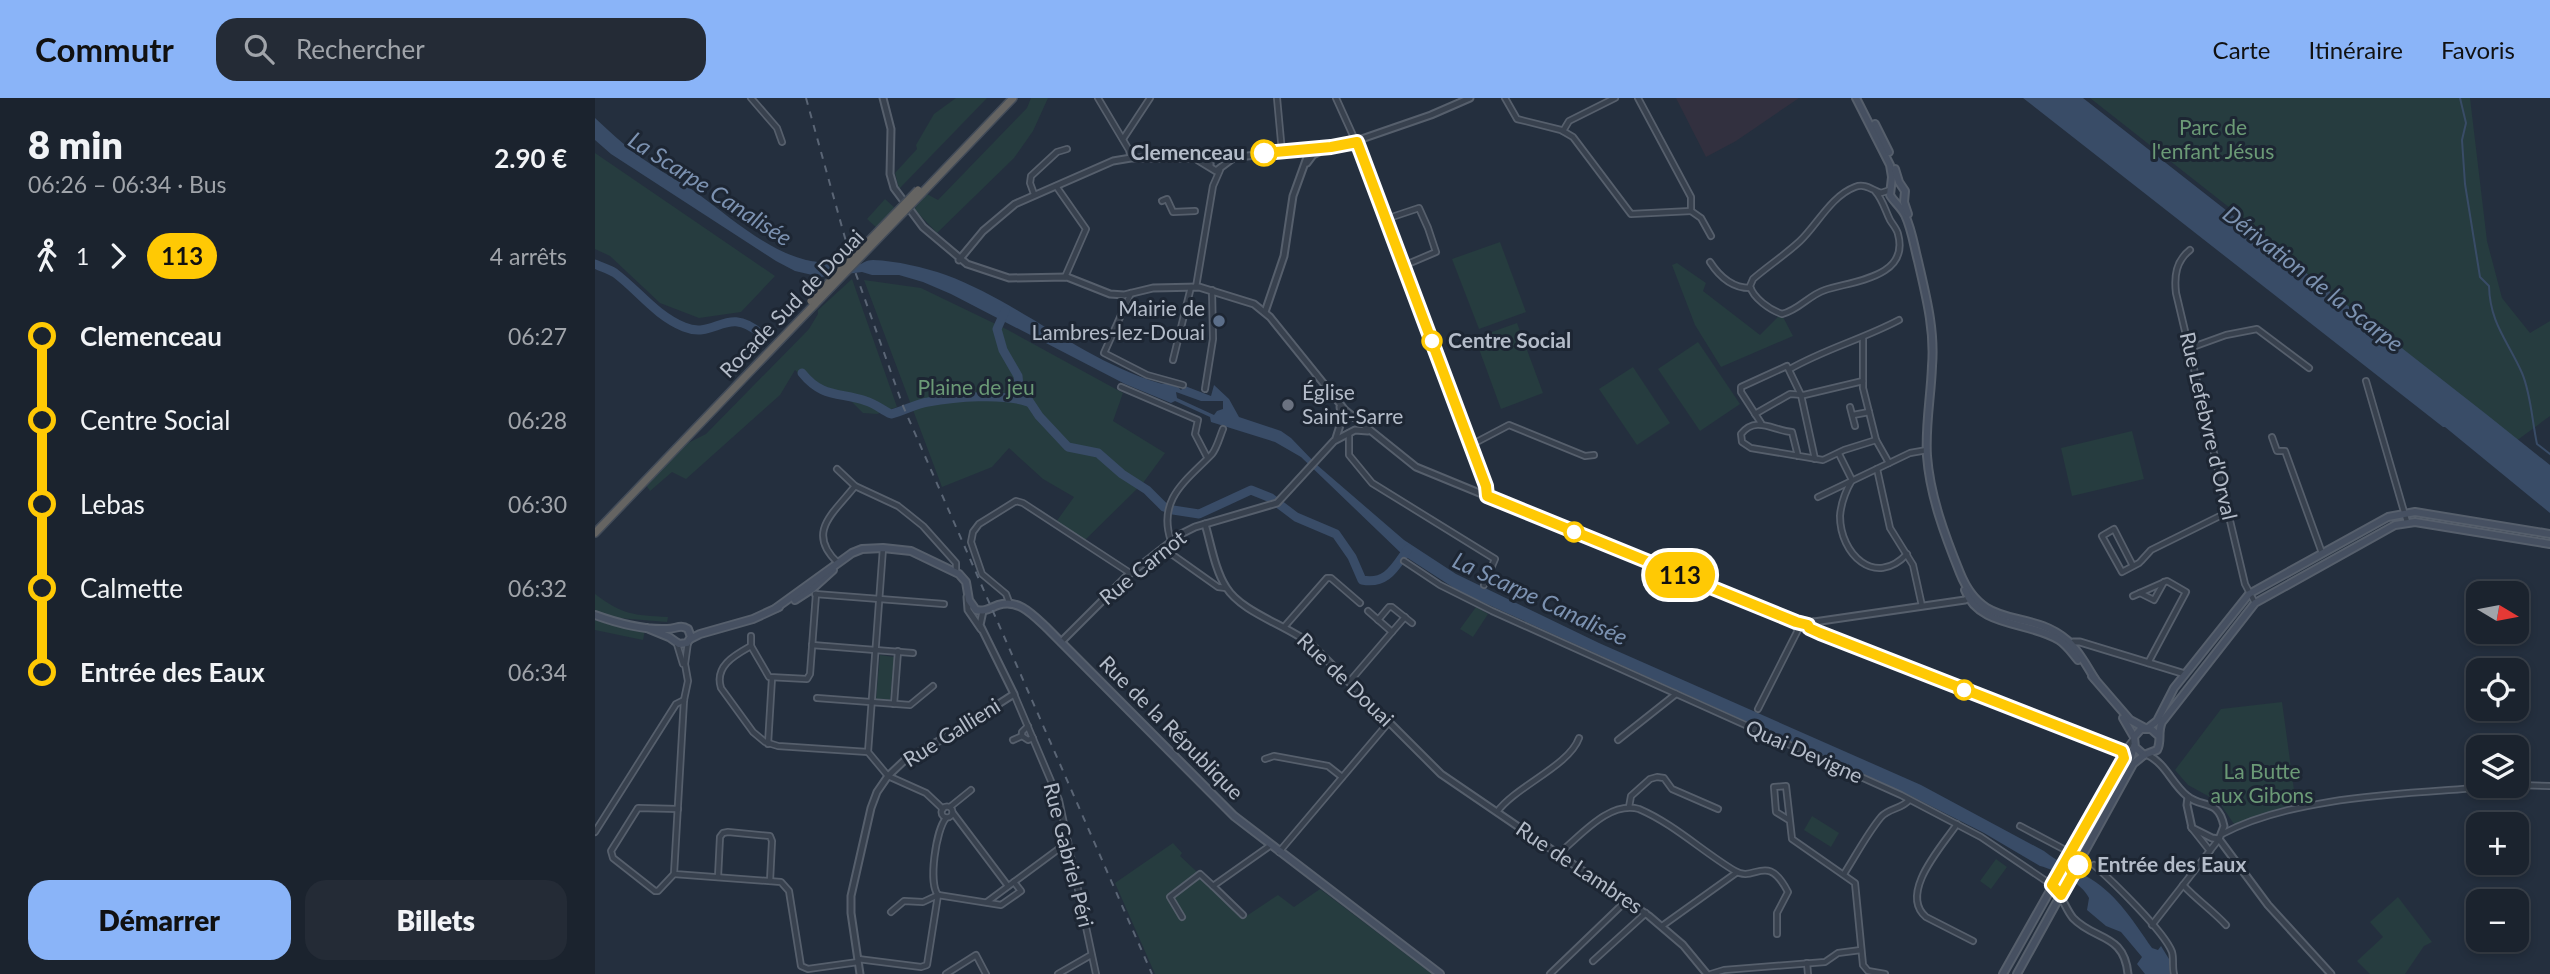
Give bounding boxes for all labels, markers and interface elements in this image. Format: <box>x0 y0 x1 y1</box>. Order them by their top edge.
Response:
search box <box>216 18 706 81</box>
text: Commutr <box>35 29 174 69</box>
icon: search <box>240 30 278 68</box>
text: Rechercher <box>296 33 425 65</box>
text: Carte <box>2213 35 2271 64</box>
text: Itinéraire <box>2309 35 2403 64</box>
text: Favoris <box>2441 35 2515 64</box>
park label: Parc de l'enfant Jésus <box>2152 114 2274 163</box>
text: 8 min <box>28 121 123 167</box>
water label: La Scarpe Canalisée <box>624 125 798 251</box>
place label: Clemenceau <box>1130 139 1245 164</box>
marker: Clemenceau <box>1251 140 1277 166</box>
text: 2.90 € <box>494 142 567 174</box>
text: 06:26 – 06:34 · Bus <box>28 170 227 198</box>
water label: Dérivation de la Scarpe <box>2218 199 2409 357</box>
street label: Rocade Sud de Douai <box>714 224 868 382</box>
icon: walk <box>28 237 66 275</box>
icon: forward <box>99 237 137 275</box>
text: 113 <box>161 241 203 270</box>
text: 1 <box>76 242 89 270</box>
text: 4 arrêts <box>490 242 567 270</box>
place label: Mairie de Lambres-lez-Douai <box>1031 295 1205 344</box>
marker: Mairie de Lambres-lez-Douai <box>1211 313 1227 329</box>
text: Clemenceau <box>80 320 222 352</box>
text: 06:27 <box>508 322 567 350</box>
place label: Centre Social <box>1448 327 1571 352</box>
street label: Rue Lefebvre d'Orval <box>2176 329 2243 522</box>
marker: Centre Social <box>1422 331 1442 351</box>
park label: Plaine de jeu <box>917 374 1035 399</box>
place label: Église Saint-Sarre <box>1302 379 1403 428</box>
marker: Église Saint-Sarre <box>1280 397 1296 413</box>
text: Centre Social <box>80 404 230 436</box>
text: 06:28 <box>508 406 567 434</box>
text: Lebas <box>80 488 145 520</box>
text: 06:30 <box>508 490 567 518</box>
unlabelled marker <box>1564 522 1584 542</box>
street label: Rue Carnot <box>1094 524 1191 609</box>
water label: La Scarpe Canalisée <box>1449 545 1632 651</box>
line badge: 113 <box>1640 552 1720 598</box>
text: 113 <box>1659 560 1701 589</box>
text: Calmette <box>80 572 183 604</box>
text: 06:32 <box>508 574 567 602</box>
north arrow <box>2466 581 2529 644</box>
map controls <box>2466 581 2529 952</box>
street label: Rue de Douai <box>1293 627 1399 731</box>
street label: Rue de la République <box>1095 650 1249 804</box>
text: Entrée des Eaux <box>80 656 265 688</box>
text: 06:34 <box>508 658 567 686</box>
button: locate <box>2466 658 2529 721</box>
unlabelled marker <box>1954 680 1974 700</box>
street label: Rue Gallieni <box>898 692 1004 771</box>
street label: Quai Devigne <box>1742 714 1867 788</box>
button: layers <box>2466 735 2529 798</box>
park label: La Butte aux Gibons <box>2211 758 2313 807</box>
street label: Rue Gabriel Péri <box>1039 780 1100 930</box>
button: + <box>2466 812 2529 875</box>
street label: Rue de Lambres <box>1512 815 1648 918</box>
place label: Entrée des Eaux <box>2097 851 2246 876</box>
marker: Entrée des Eaux <box>2065 852 2091 878</box>
button: Démarrer <box>28 880 291 960</box>
button: Billets <box>305 880 567 960</box>
button: − <box>2466 889 2529 952</box>

